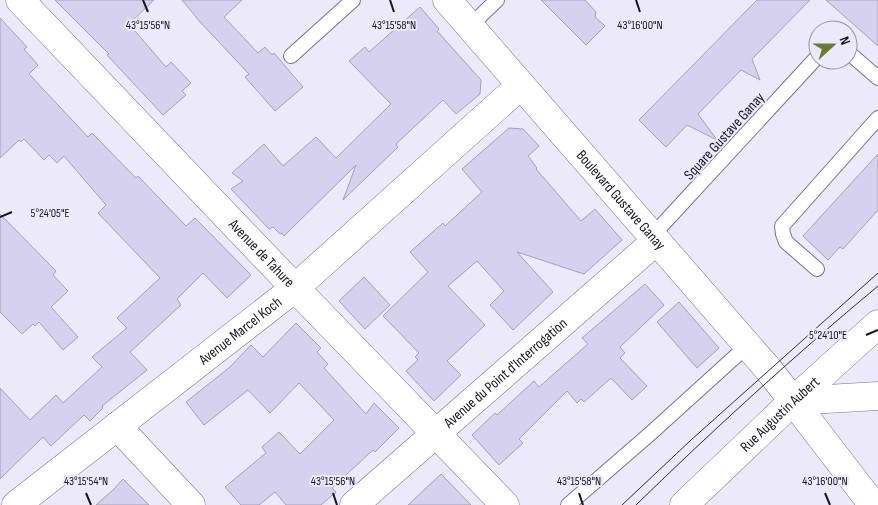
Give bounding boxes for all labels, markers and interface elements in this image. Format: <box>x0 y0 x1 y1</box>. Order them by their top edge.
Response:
text: 43°15'56"N <box>126 18 170 33</box>
text: 43°15'58"N <box>372 18 416 33</box>
text: 43°16'00"N <box>617 18 663 33</box>
north arrow <box>808 20 858 70</box>
text: N <box>835 34 854 47</box>
street label: Square Gustave Ganay <box>680 88 769 184</box>
street label: Boulevard Gustave Ganay <box>572 146 669 254</box>
text: 5°24'05"E <box>31 206 69 221</box>
street label: Avenue de Tahure <box>224 215 298 292</box>
street label: Avenue Marcel Koch <box>194 293 286 370</box>
street label: Avenue du Point d'Interrogation <box>439 314 571 433</box>
text: 5°24'10"E <box>809 328 847 343</box>
street label: Rue Augustin Aubert <box>736 372 824 456</box>
text: 43°15'54"N <box>64 474 108 489</box>
text: 43°15'56"N <box>311 474 355 489</box>
text: 43°15'58"N <box>557 474 601 489</box>
text: 43°16'00"N <box>802 474 848 489</box>

